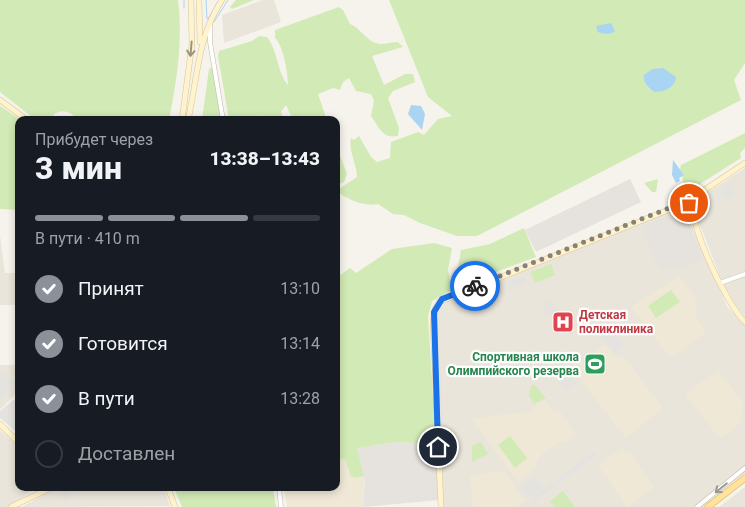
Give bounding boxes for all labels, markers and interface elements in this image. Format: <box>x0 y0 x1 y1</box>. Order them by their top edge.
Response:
one-way arrow <box>187 40 196 56</box>
text: Прибудет через <box>35 130 153 149</box>
text: 13:38–13:43 <box>209 147 320 170</box>
text: 3 мин <box>35 149 122 187</box>
pin <box>668 182 710 224</box>
icon: bag <box>675 189 703 217</box>
text: В пути · 410 m <box>35 229 140 248</box>
courier <box>450 261 500 311</box>
icon: bike <box>461 272 489 300</box>
icon: check <box>35 275 63 303</box>
text: Принят <box>78 277 144 300</box>
text: 13:10 <box>280 279 320 298</box>
place label: Детская поликлиника <box>579 308 654 336</box>
hospital icon: Детская поликлиника <box>551 310 575 334</box>
icon: check <box>35 330 63 358</box>
text: Готовится <box>78 332 168 355</box>
text: 13:14 <box>280 334 320 353</box>
place label: Спортивная школа Олимпийского резерва <box>448 350 580 378</box>
sports icon: Спортивная школа Олимпийского резерва <box>583 352 607 376</box>
icon: check <box>35 385 63 413</box>
text: В пути <box>78 387 135 410</box>
text: 13:28 <box>280 389 320 408</box>
pin <box>417 426 459 468</box>
icon: home <box>424 433 452 461</box>
text: Доставлен <box>78 442 175 465</box>
one-way arrow <box>715 482 728 493</box>

